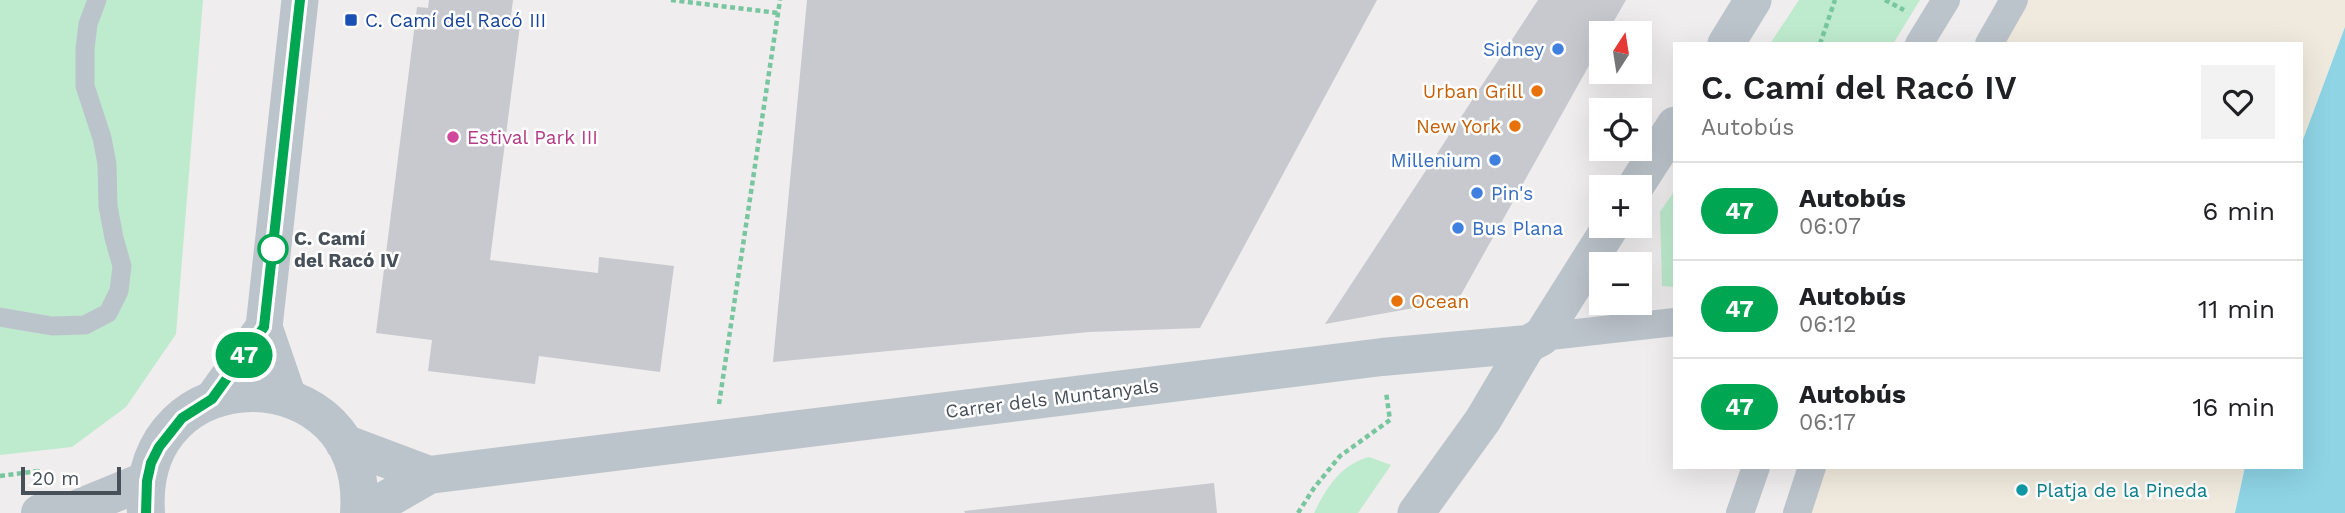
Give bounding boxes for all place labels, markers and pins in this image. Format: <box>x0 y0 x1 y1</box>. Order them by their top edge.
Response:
place label: C. Camí del Racó III <box>365 9 546 32</box>
marker: C. Camí del Racó III <box>343 12 359 28</box>
place label: Sidney <box>1483 38 1544 61</box>
marker: Sidney <box>1550 41 1566 57</box>
place label: Urban Grill <box>1423 80 1523 103</box>
marker: Urban Grill <box>1529 83 1545 99</box>
place label: New York <box>1416 115 1501 138</box>
marker: New York <box>1507 118 1523 134</box>
place label: Estival Park III <box>467 126 598 149</box>
marker: Estival Park III <box>445 129 461 145</box>
place label: Millenium <box>1390 149 1481 172</box>
marker: Millenium <box>1487 152 1503 168</box>
place label: Pin's <box>1491 182 1533 205</box>
marker: Pin's <box>1469 185 1485 201</box>
place label: Bus Plana <box>1472 217 1564 240</box>
marker: Bus Plana <box>1450 220 1466 236</box>
place label: C. Camí del Racó IV <box>294 227 399 272</box>
marker: C. Camí del Racó IV <box>258 234 288 264</box>
place label: Ocean <box>1411 290 1469 313</box>
marker: Ocean <box>1389 293 1405 309</box>
place label: Platja de la Pineda <box>2036 479 2208 502</box>
marker: Platja de la Pineda <box>2014 482 2030 498</box>

